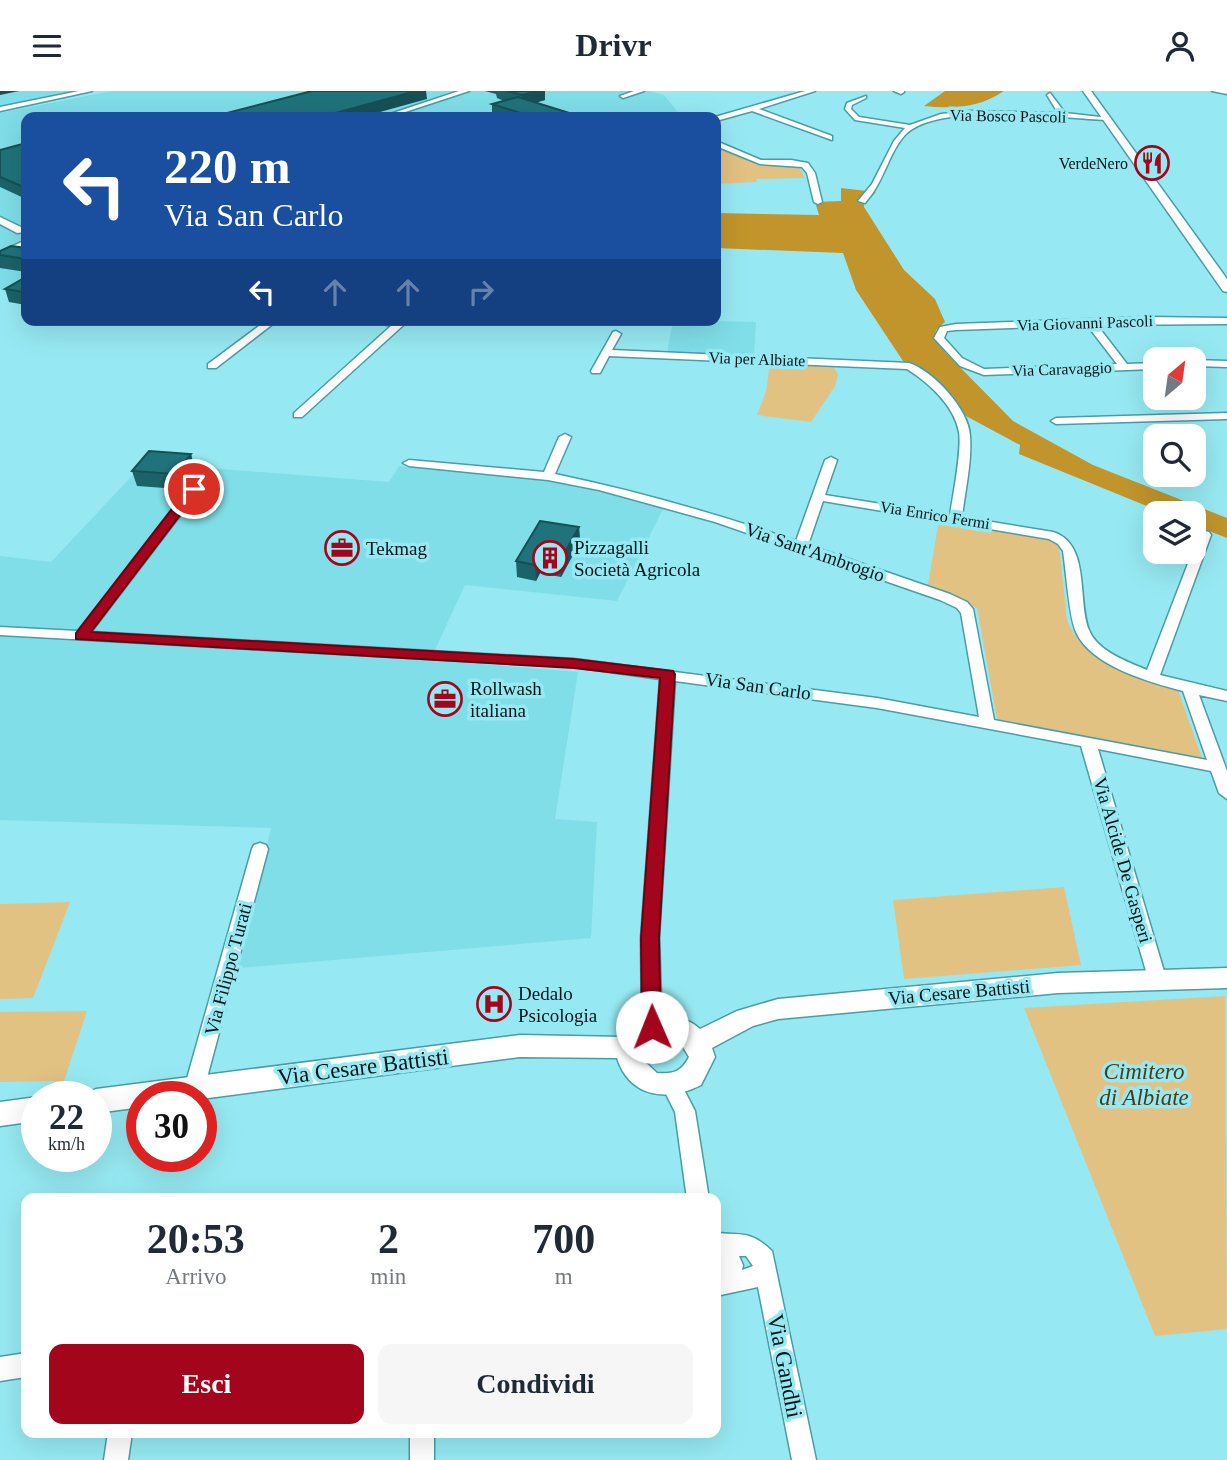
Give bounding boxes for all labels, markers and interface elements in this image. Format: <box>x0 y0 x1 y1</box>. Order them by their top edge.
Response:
icon: menu <box>28 27 66 65</box>
text: Drivr <box>575 27 652 63</box>
icon: person <box>1161 27 1199 65</box>
street label: Via Bosco Pascoli <box>950 106 1067 126</box>
text: 220 m <box>164 139 291 194</box>
icon: left <box>49 140 140 231</box>
restaurant icon: VerdeNero <box>1133 144 1171 182</box>
place label: VerdeNero <box>1059 155 1128 172</box>
text: Via San Carlo <box>164 197 343 233</box>
icon: left <box>243 273 281 311</box>
icon: ahead <box>316 273 354 311</box>
icon: ahead <box>389 273 427 311</box>
icon: right <box>462 273 500 311</box>
street label: Via Giovanni Pascoli <box>1017 312 1154 334</box>
north arrow <box>1143 347 1206 409</box>
map controls <box>1143 347 1206 564</box>
street label: Via per Albiate <box>708 349 806 370</box>
street label: Via Caravaggio <box>1012 359 1112 380</box>
button: search <box>1143 424 1206 487</box>
pin <box>164 459 224 519</box>
icon: arrive <box>175 470 213 508</box>
street label: Via Enrico Fermi <box>879 498 992 532</box>
button: layers <box>1143 501 1206 564</box>
street label: Via Sant'Ambrogio <box>742 518 888 586</box>
office icon: Tekmag <box>323 529 361 567</box>
place label: Pizzagalli Società Agricola <box>574 537 701 580</box>
place label: Tekmag <box>366 538 427 559</box>
building icon: Pizzagalli Società Agricola <box>531 539 569 577</box>
street label: Via San Carlo <box>704 668 812 704</box>
place label: Rollwash italiana <box>470 678 542 721</box>
office icon: Rollwash italiana <box>426 680 464 718</box>
street label: Via Alcide De Gasperi <box>1089 775 1157 945</box>
street label: Via Filippo Turati <box>200 901 256 1037</box>
street label: Via Cesare Battisti <box>887 975 1031 1009</box>
place label: Dedalo Psicologia <box>518 983 598 1026</box>
hospital icon: Dedalo Psicologia <box>475 985 513 1023</box>
position arrow <box>615 990 689 1064</box>
street label: Via Cesare Battisti <box>276 1044 450 1090</box>
park label: Cimitero di Albiate <box>1099 1059 1189 1110</box>
speed limit sign: 30 <box>126 1081 217 1172</box>
text: 22 <box>49 1098 84 1137</box>
text: km/h <box>48 1134 85 1154</box>
text: 20:53 <box>147 1216 245 1262</box>
text: 2 <box>378 1216 399 1262</box>
text: 700 <box>532 1216 595 1262</box>
text: Arrivo <box>165 1264 226 1289</box>
text: min <box>371 1264 406 1289</box>
text: m <box>555 1264 573 1289</box>
street label: Via Gandhi <box>763 1312 807 1420</box>
button: Esci <box>49 1344 364 1424</box>
button: Condividi <box>378 1344 693 1424</box>

